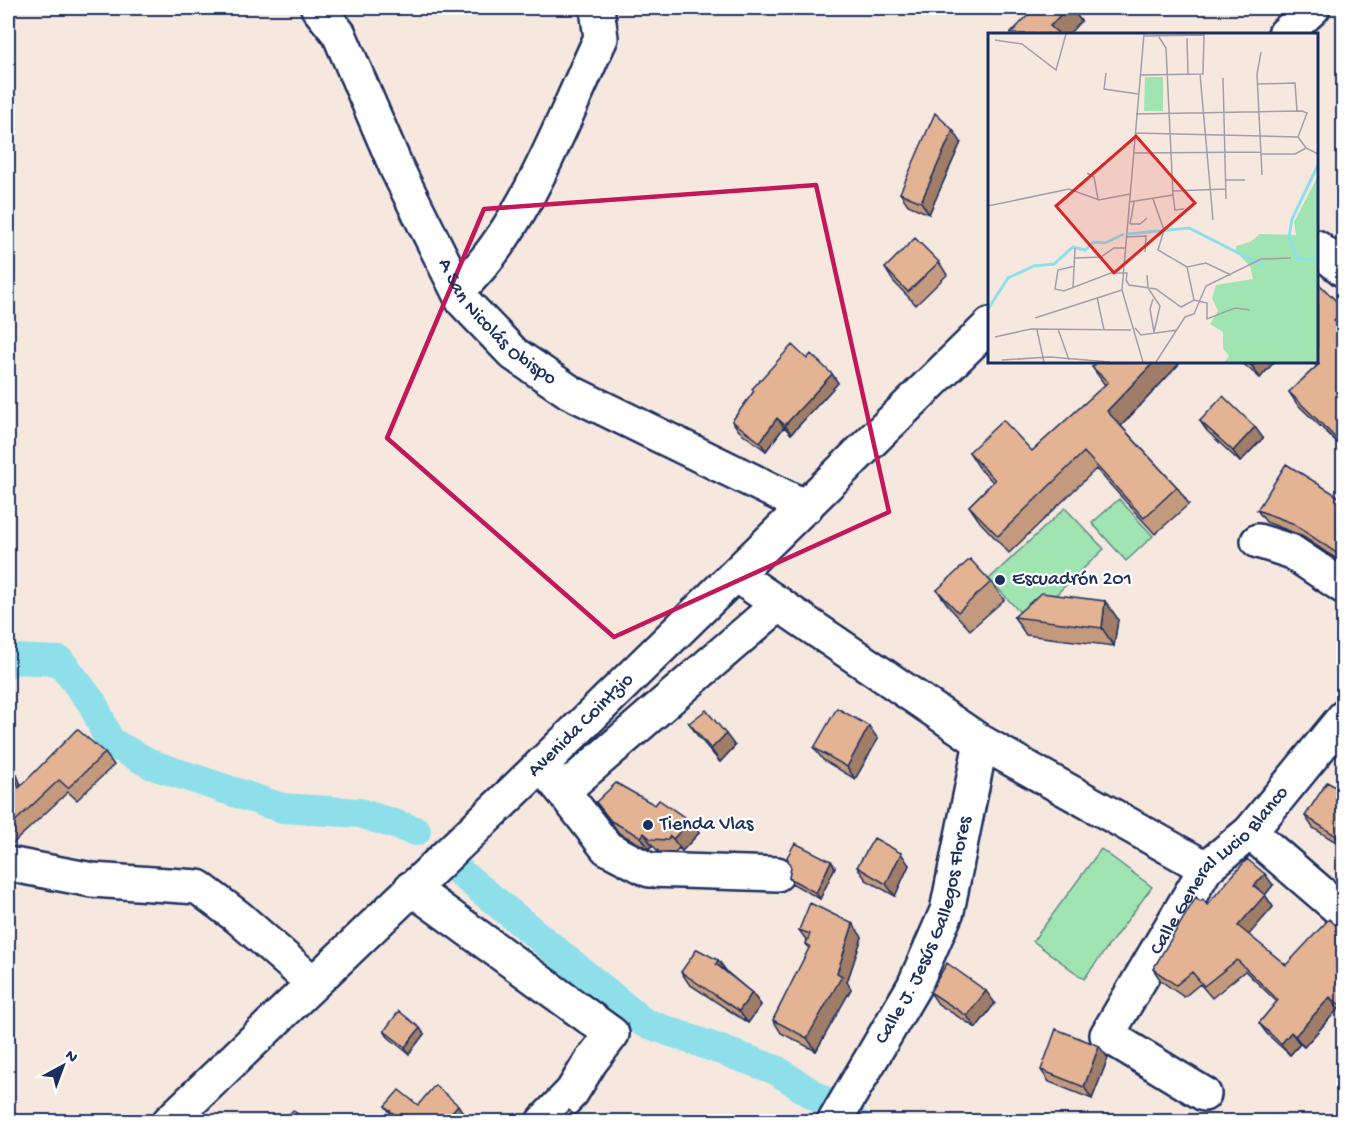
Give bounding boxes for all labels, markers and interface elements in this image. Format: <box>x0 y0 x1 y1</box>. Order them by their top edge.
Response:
inset map <box>988 33 1318 363</box>
street label: A San Nicolás Obispo <box>432 255 561 391</box>
place label: Escuadrón 201 <box>1012 569 1132 592</box>
marker: Escuadrón 201 <box>993 573 1007 587</box>
street label: Avenida Cointzio <box>524 669 639 782</box>
street label: Calle General Lucio Blanco <box>1145 782 1294 959</box>
place label: Tienda Vlas <box>659 814 754 837</box>
street label: Calle J. Jesús Gallegos Flores <box>871 814 977 1049</box>
marker: Tienda Vlas <box>641 818 655 832</box>
north arrow <box>33 1036 93 1096</box>
text: N <box>60 1047 81 1068</box>

